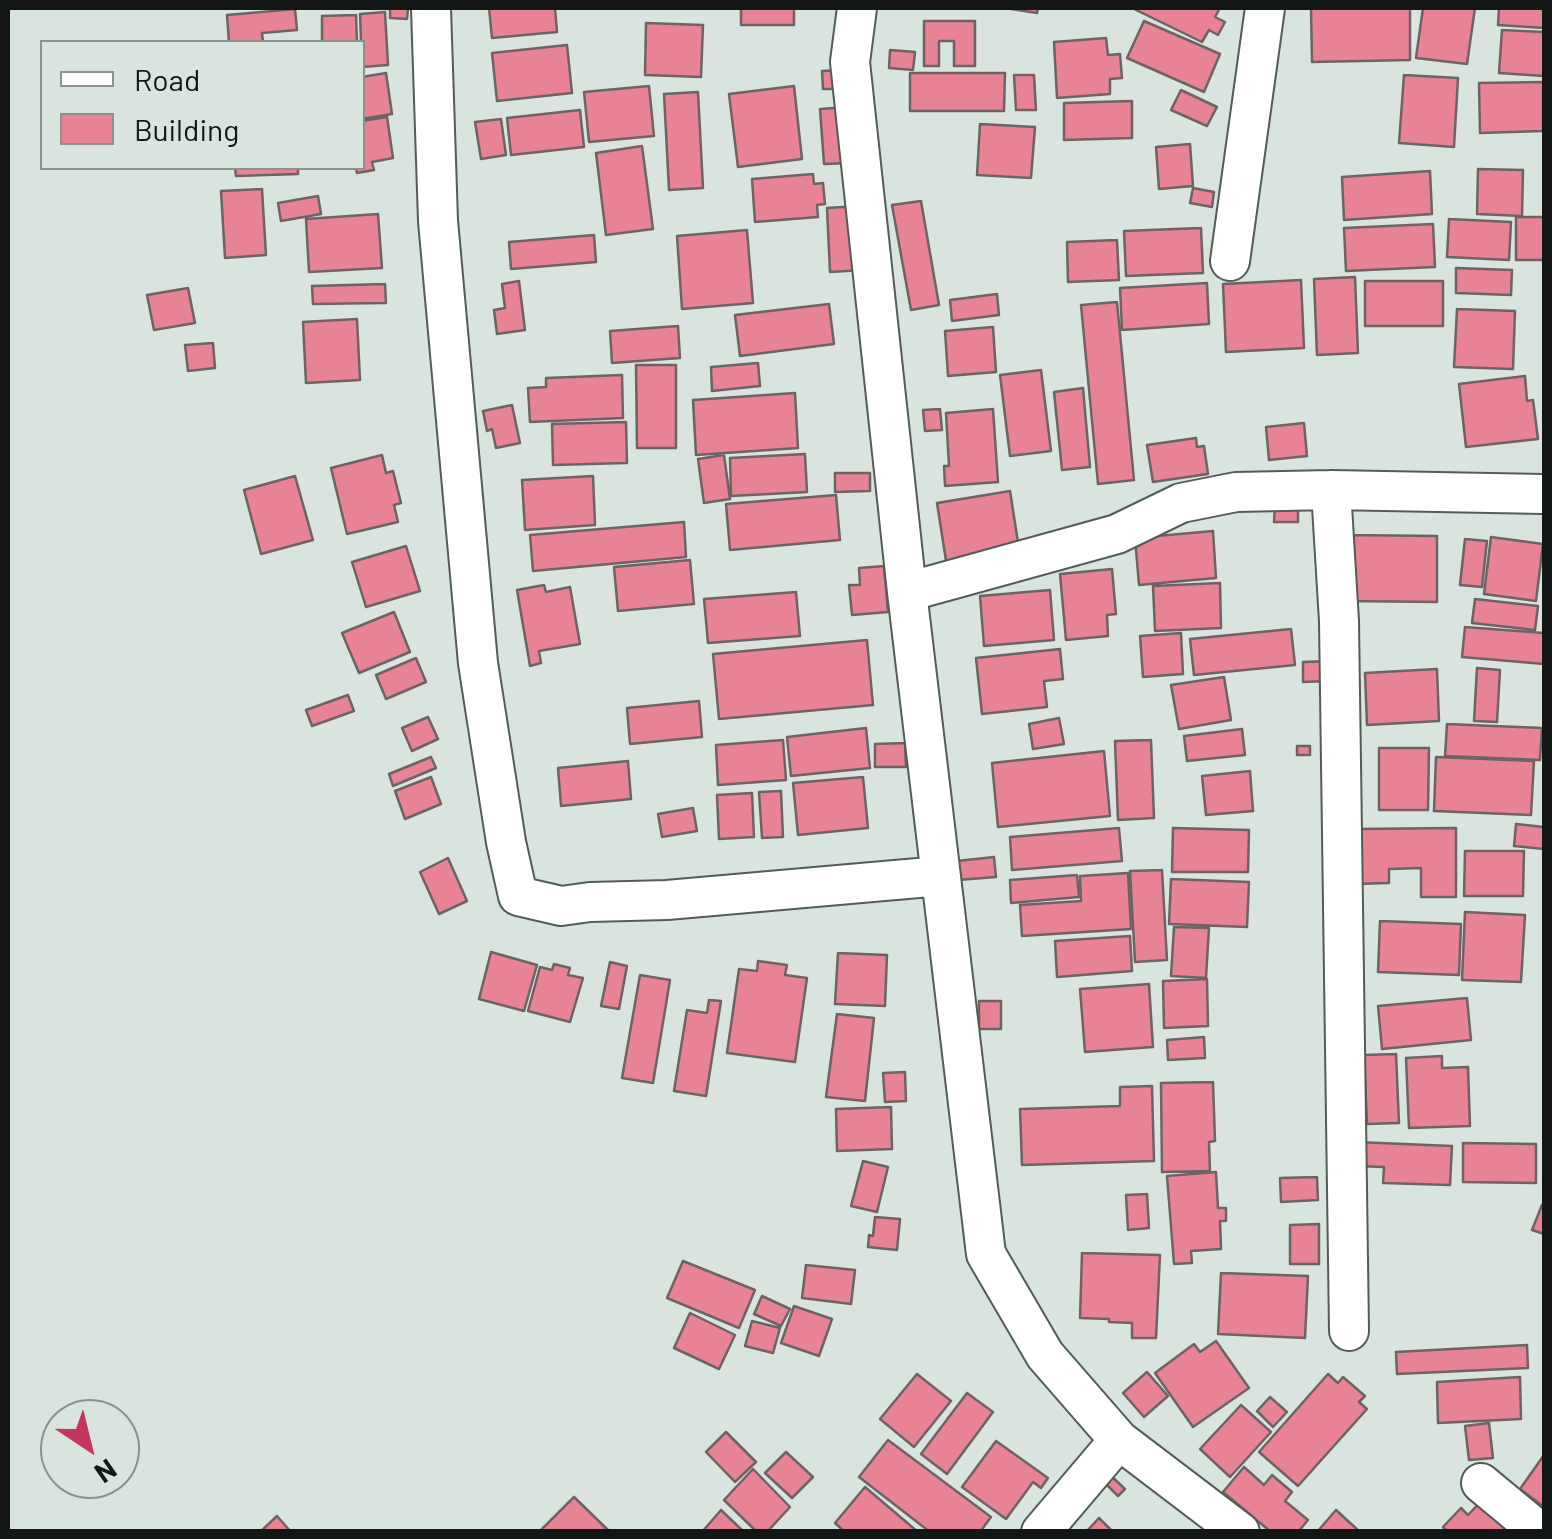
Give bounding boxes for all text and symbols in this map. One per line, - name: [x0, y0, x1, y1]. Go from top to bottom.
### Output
- legend: [40, 40, 365, 170]
- text: Road: [134, 61, 200, 97]
- text: Building: [134, 111, 239, 147]
- north arrow: [40, 1399, 140, 1499]
- text: N: [89, 1453, 123, 1491]

